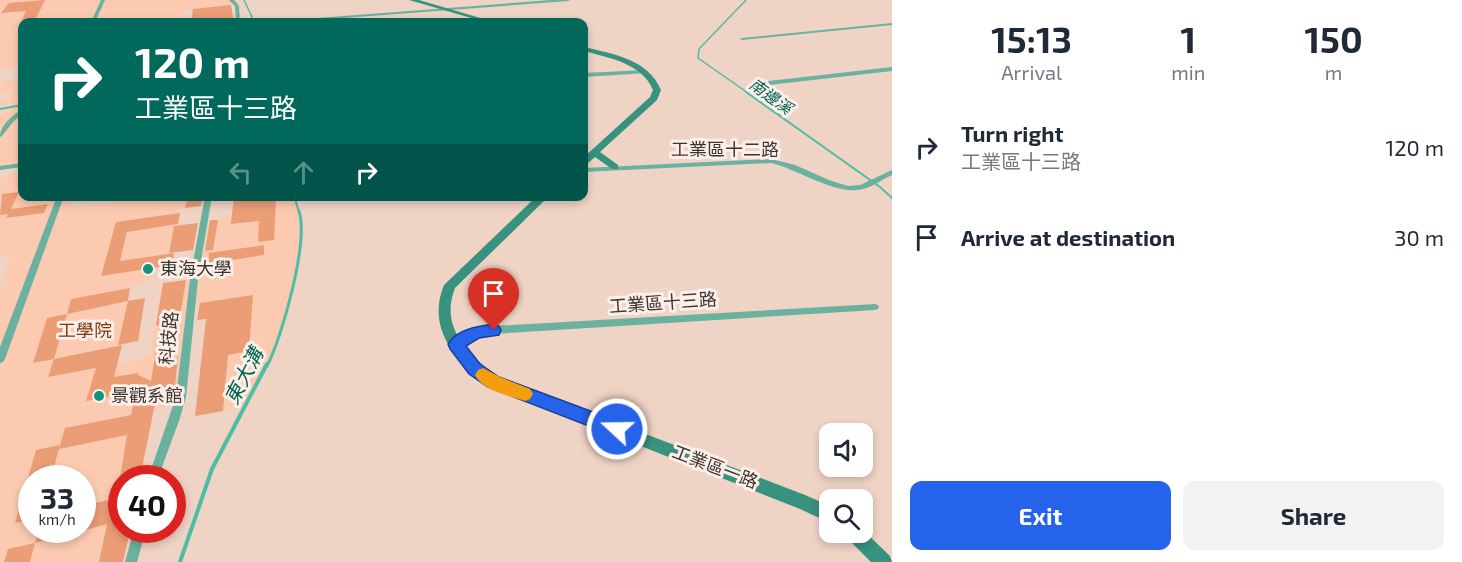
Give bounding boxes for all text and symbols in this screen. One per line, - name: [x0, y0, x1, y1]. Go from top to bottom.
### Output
- text: 15:13: [991, 17, 1072, 60]
- text: 1: [1180, 17, 1196, 60]
- text: 150: [1305, 17, 1363, 60]
- text: 120 m: [135, 36, 250, 86]
- icon: right: [36, 42, 114, 120]
- text: Arrival: [1001, 60, 1062, 84]
- text: min: [1171, 60, 1205, 84]
- text: m: [1325, 60, 1342, 84]
- water label: 南邊溪: [746, 74, 798, 119]
- text: 工業區十三路: [135, 91, 297, 123]
- text: Turn right: [961, 120, 1063, 146]
- icon: right: [910, 131, 943, 164]
- text: 120 m: [1385, 134, 1444, 160]
- street label: 工業區十二路: [671, 138, 779, 160]
- text: 工業區十三路: [961, 149, 1081, 173]
- icon: left: [224, 156, 257, 189]
- icon: ahead: [287, 156, 320, 189]
- icon: right: [350, 156, 383, 189]
- icon: arrive: [910, 221, 943, 254]
- text: Arrive at destination: [961, 224, 1175, 250]
- text: 30 m: [1394, 224, 1444, 250]
- place label: 東海大學: [160, 257, 232, 279]
- marker: 東海大學: [141, 262, 155, 276]
- pin: [468, 268, 519, 330]
- icon: arrive: [477, 277, 510, 310]
- street label: 工業區十三路: [608, 287, 718, 317]
- street label: 科技路: [154, 310, 182, 366]
- park label: 工學院: [58, 319, 112, 341]
- water label: 東大溝: [219, 341, 269, 408]
- place label: 景觀系館: [111, 384, 183, 406]
- marker: 景觀系館: [92, 389, 106, 403]
- position arrow: [585, 397, 649, 461]
- map controls: [819, 423, 873, 543]
- button: sound: [819, 423, 873, 477]
- street label: 工業區一路: [669, 440, 761, 492]
- speed limit sign: 40: [108, 465, 186, 543]
- text: 33: [40, 479, 74, 515]
- button: Exit: [910, 481, 1171, 550]
- button: Share: [1183, 481, 1444, 550]
- button: search: [819, 489, 873, 543]
- text: km/h: [38, 510, 76, 528]

